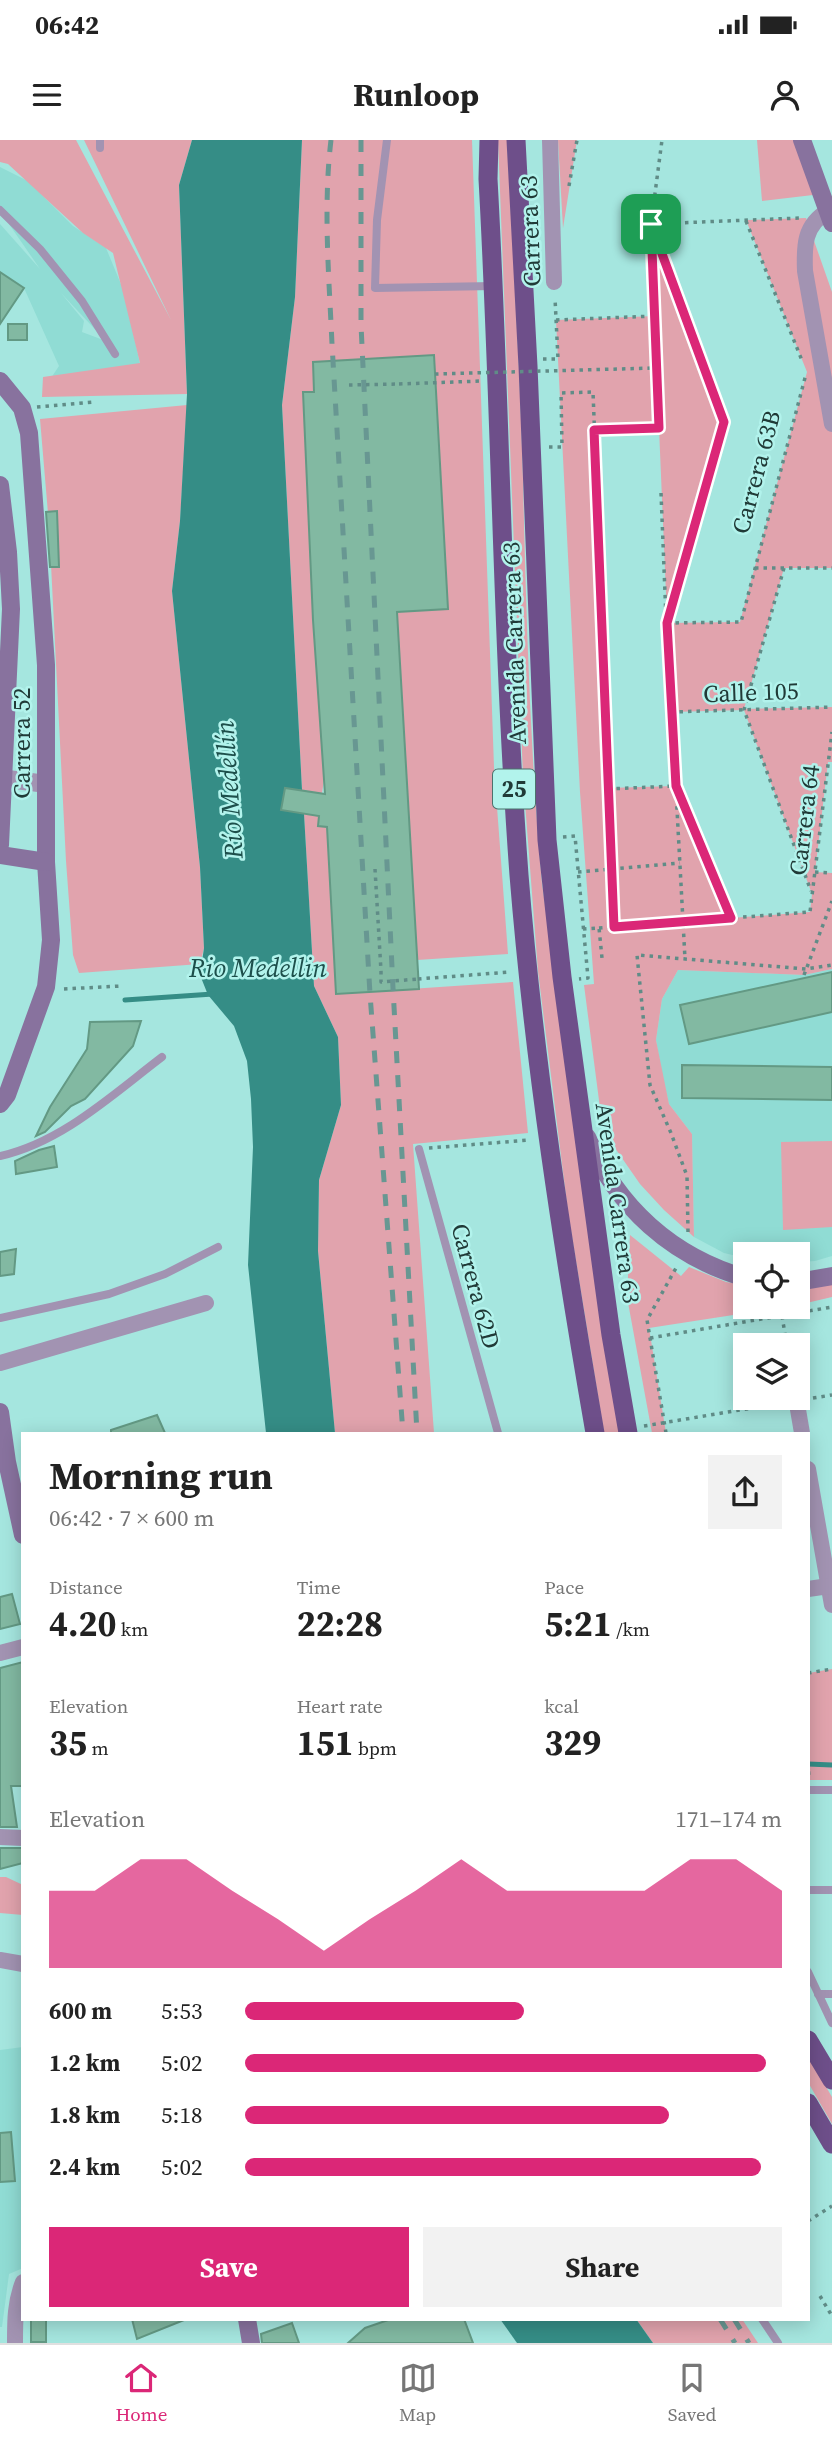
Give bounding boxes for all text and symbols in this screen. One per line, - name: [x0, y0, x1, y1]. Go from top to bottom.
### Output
- text: 06:42: [35, 7, 99, 43]
- text: Runloop: [353, 73, 479, 117]
- icon: menu: [28, 76, 66, 114]
- icon: person: [766, 76, 804, 114]
- street label: Carrera 63: [512, 175, 548, 287]
- pin: [621, 194, 681, 254]
- icon: arrive: [632, 205, 670, 243]
- street label: Carrera 63B: [724, 407, 788, 537]
- street label: Avenida Carrera 63: [494, 541, 534, 745]
- street label: Calle 105: [703, 674, 799, 710]
- street label: Carrera 52: [5, 687, 38, 799]
- water label: Río Medellín: [206, 720, 252, 861]
- street label: Carrera 64: [781, 763, 827, 877]
- road number: 25: [493, 769, 535, 808]
- water label: Rio Medellin: [188, 950, 327, 986]
- street label: Avenida Carrera 63: [588, 1100, 648, 1306]
- street label: Carrera 62D: [443, 1220, 509, 1352]
- map controls: [733, 1242, 810, 1410]
- button: locate: [733, 1242, 810, 1319]
- button: layers: [733, 1333, 810, 1410]
- text: Morning run: [49, 1450, 273, 1502]
- button: share: [708, 1455, 782, 1529]
- text: 06:42 · 7 × 600 m: [49, 1502, 215, 1534]
- text: Distance: [49, 1574, 123, 1600]
- text: Time: [297, 1574, 341, 1600]
- text: Pace: [544, 1574, 584, 1600]
- text: 4.20: [49, 1600, 116, 1648]
- text: 22:28: [297, 1600, 383, 1648]
- text: 5:21: [544, 1600, 612, 1648]
- text: km: [116, 1616, 148, 1642]
- text: /km: [612, 1616, 650, 1642]
- text: Elevation: [49, 1693, 128, 1719]
- text: Heart rate: [297, 1693, 383, 1719]
- text: kcal: [544, 1693, 579, 1719]
- text: 35: [49, 1719, 87, 1767]
- text: 151: [297, 1719, 354, 1767]
- text: 329: [544, 1719, 601, 1767]
- text: m: [87, 1735, 109, 1761]
- text: bpm: [354, 1735, 397, 1761]
- text: Elevation: [49, 1803, 145, 1835]
- text: 171–174 m: [675, 1803, 782, 1835]
- text: 600 m: [49, 1995, 112, 2027]
- text: 5:53: [161, 1995, 202, 2027]
- text: 1.2 km: [49, 2047, 120, 2079]
- text: 5:02: [161, 2047, 202, 2079]
- text: 1.8 km: [49, 2099, 120, 2131]
- text: 5:18: [161, 2099, 202, 2131]
- text: 2.4 km: [49, 2151, 120, 2183]
- text: 5:02: [161, 2151, 202, 2183]
- button: Save: [49, 2227, 409, 2307]
- button: Share: [423, 2227, 782, 2307]
- tab: Home: [116, 2359, 167, 2427]
- tab: Map: [399, 2359, 437, 2427]
- tab: Saved: [668, 2359, 716, 2427]

